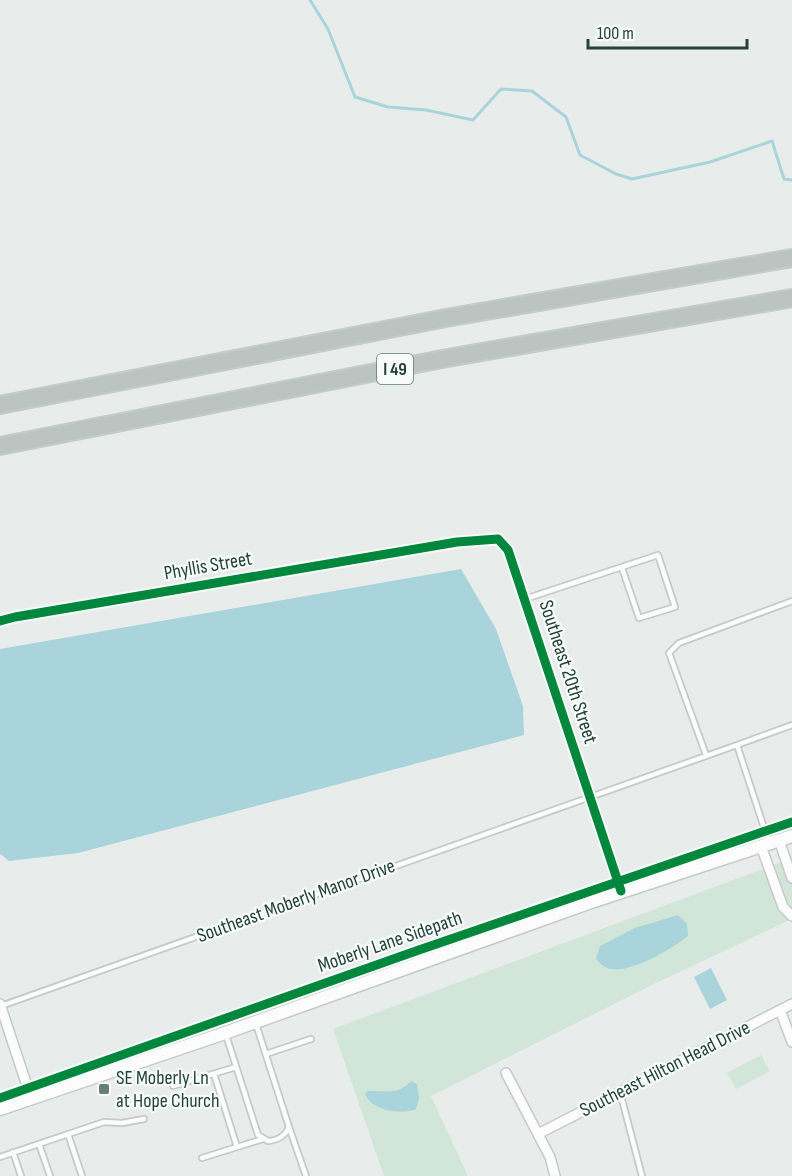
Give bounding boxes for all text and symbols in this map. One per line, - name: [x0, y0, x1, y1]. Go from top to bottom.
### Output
- scale bar: [588, 12, 747, 50]
- text: 100 m: [597, 23, 634, 44]
- road number: I 49: [377, 354, 413, 384]
- street label: Phyllis Street: [162, 546, 254, 586]
- street label: Southeast 20th Street: [534, 597, 602, 747]
- street label: Southeast Moberly Manor Drive: [194, 854, 398, 948]
- street label: Moberly Lane Sidepath: [315, 906, 465, 978]
- street label: Southeast Hilton Head Drive: [576, 1016, 754, 1122]
- place label: SE Moberly Ln at Hope Church: [116, 1066, 220, 1113]
- marker: SE Moberly Ln at Hope Church: [97, 1082, 111, 1096]

